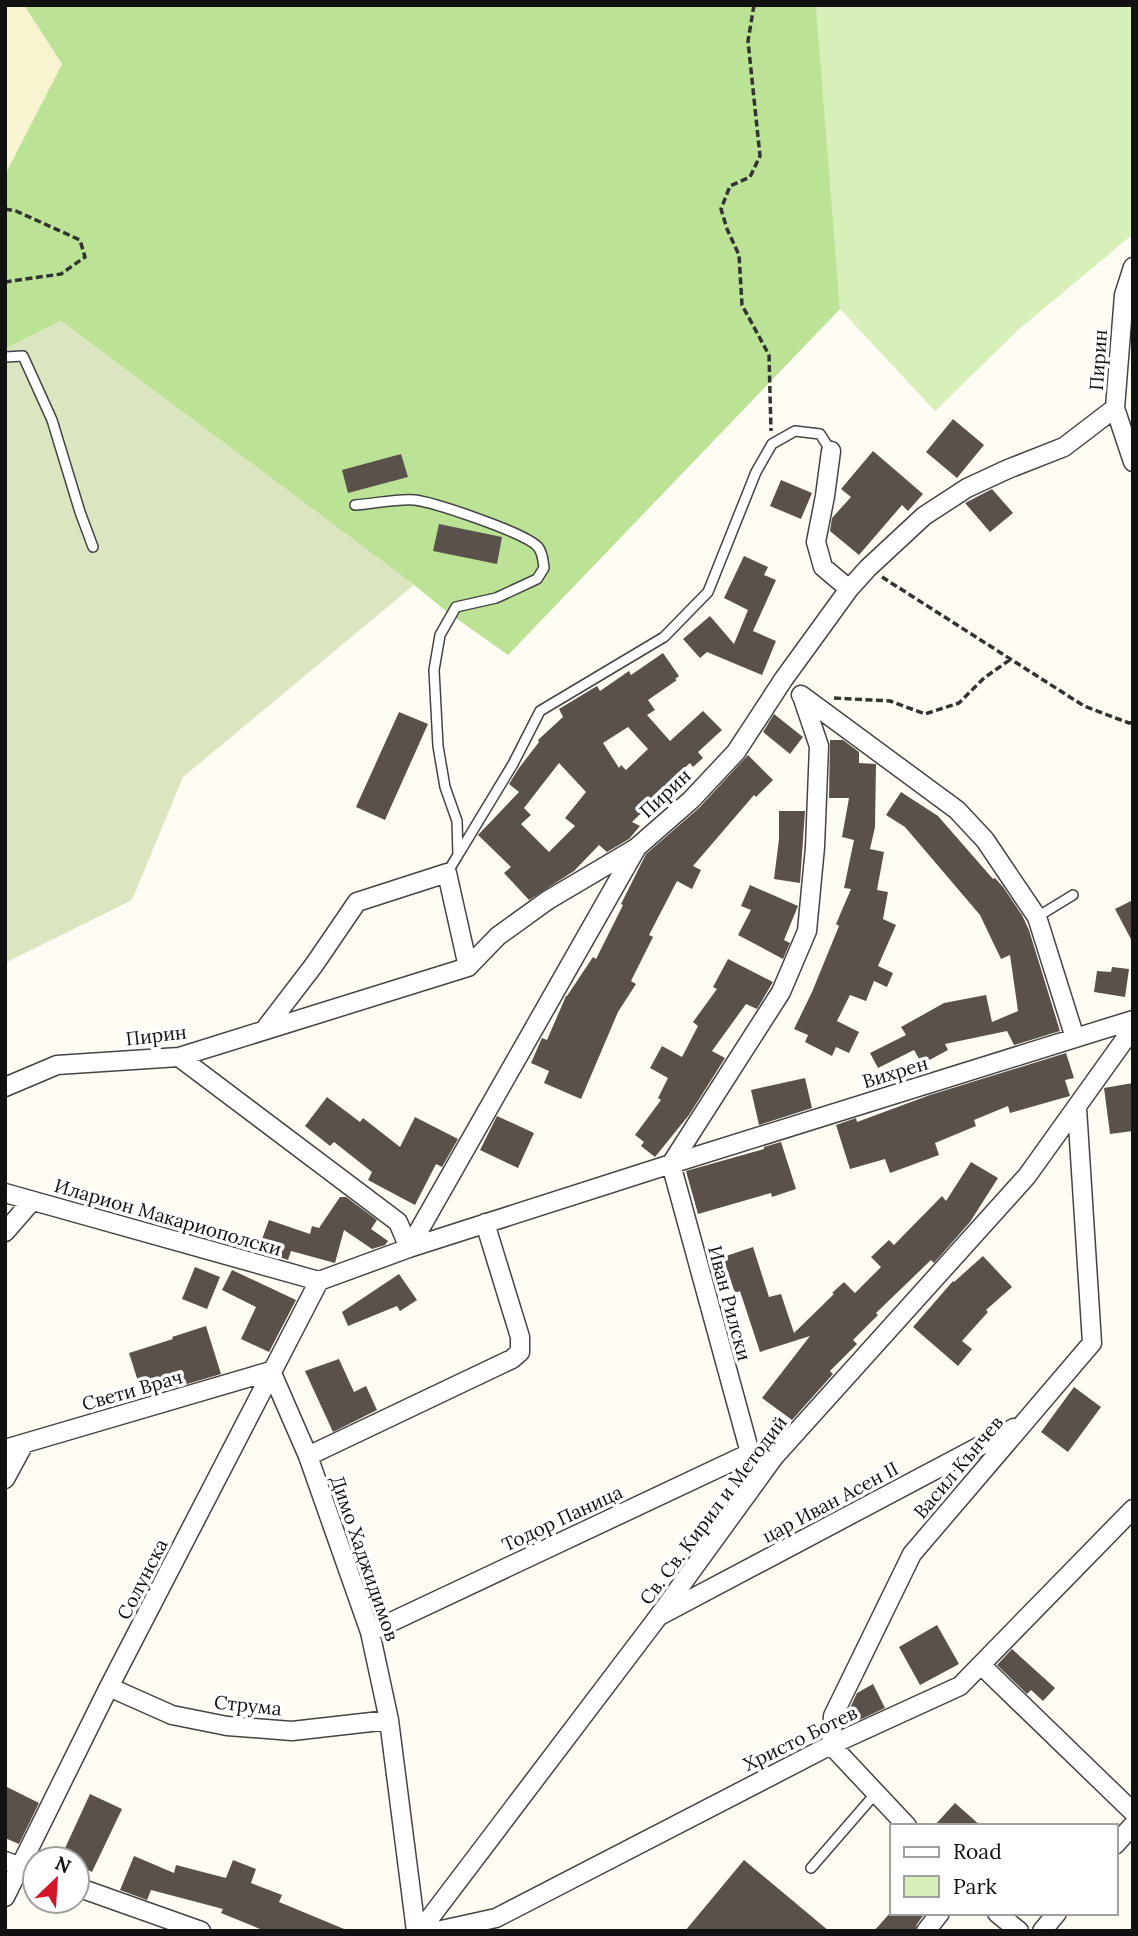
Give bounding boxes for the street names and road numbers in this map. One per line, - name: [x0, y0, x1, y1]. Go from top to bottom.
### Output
- street label: Пирин: [1084, 329, 1112, 391]
- street label: Пирин: [634, 763, 696, 823]
- street label: Пирин: [124, 1019, 188, 1051]
- street label: Вихрен: [859, 1051, 931, 1093]
- street label: Иларион Макариополски: [52, 1173, 284, 1261]
- street label: Иван Рилски: [703, 1243, 757, 1363]
- street label: Свети Врач: [79, 1364, 185, 1416]
- street label: Св. Св. Кирил и Методий: [634, 1411, 792, 1609]
- street label: Васил Кънчев: [908, 1411, 1008, 1523]
- street label: цар Иван Асен II: [758, 1456, 902, 1548]
- street label: Димо Хаджидимов: [325, 1472, 405, 1644]
- street label: Тодор Паница: [498, 1480, 626, 1556]
- street label: Солунска: [111, 1534, 173, 1623]
- street label: Струма: [213, 1690, 283, 1720]
- street label: Христо Ботев: [739, 1700, 861, 1776]

